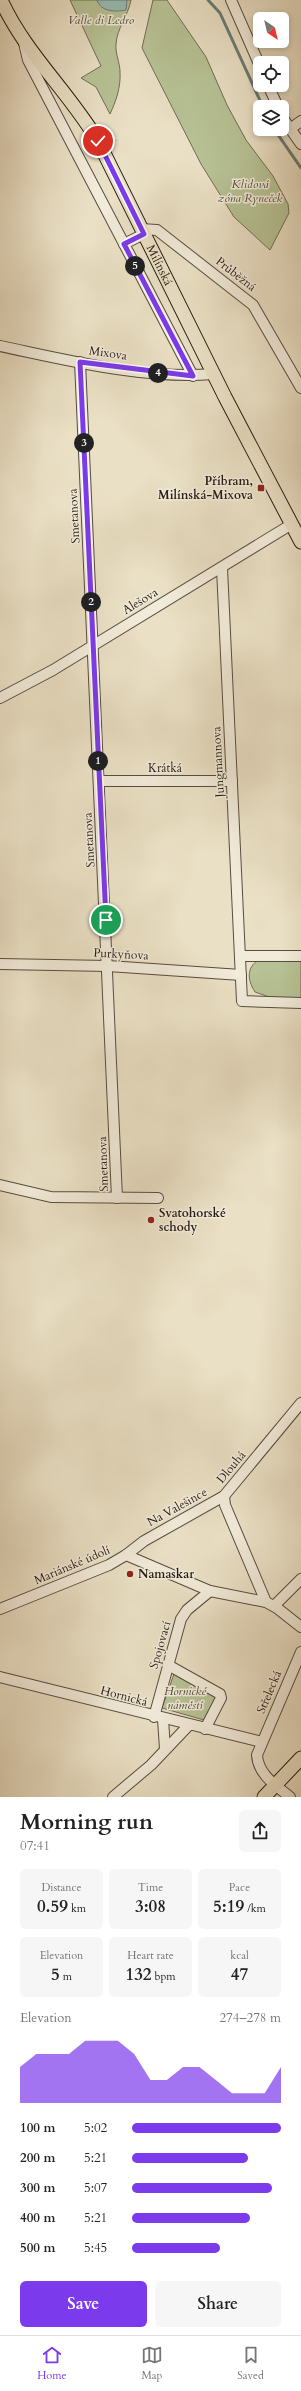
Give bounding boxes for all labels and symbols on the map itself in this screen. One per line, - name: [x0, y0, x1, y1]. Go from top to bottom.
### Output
- park label: Valle di Ledro: [68, 12, 135, 28]
- north arrow: [253, 12, 289, 48]
- pin: [81, 124, 115, 158]
- park label: Klidová zóna Ryneček: [217, 176, 283, 206]
- street label: Milínská: [143, 242, 177, 289]
- street label: Průběžná: [212, 253, 260, 295]
- pin: 5: [125, 256, 145, 276]
- street label: Mixova: [88, 342, 129, 364]
- pin: 4: [148, 363, 168, 383]
- pin: 3: [74, 433, 94, 453]
- place label: Příbram, Milínská-Mixova: [158, 473, 253, 503]
- marker: Příbram, Milínská-Mixova: [256, 483, 266, 493]
- street label: Smetanova: [65, 487, 83, 544]
- street label: Alešova: [119, 584, 161, 618]
- pin: 2: [81, 592, 101, 612]
- street label: Jungmannova: [208, 725, 228, 800]
- pin: 1: [88, 751, 108, 771]
- street label: Krátká: [148, 760, 183, 776]
- street label: Smetanova: [80, 811, 98, 868]
- pin: [89, 903, 123, 937]
- street label: Purkyňova: [93, 945, 150, 963]
- street label: Smetanova: [94, 1135, 112, 1192]
- place label: Svatohorské schody: [159, 1205, 226, 1235]
- marker: Svatohorské schody: [146, 1215, 156, 1225]
- street label: Dlouhá: [213, 1447, 250, 1487]
- street label: Na Valešince: [144, 1484, 210, 1530]
- street label: Mariánské údolí: [31, 1542, 113, 1588]
- place label: Namaskar: [138, 1566, 194, 1582]
- marker: Namaskar: [125, 1569, 135, 1579]
- street label: Spojovací: [146, 1619, 175, 1671]
- street label: Střelecká: [253, 1667, 286, 1716]
- street label: Hornická: [99, 1682, 150, 1710]
- park label: Hornické náměstí: [164, 1683, 207, 1713]

